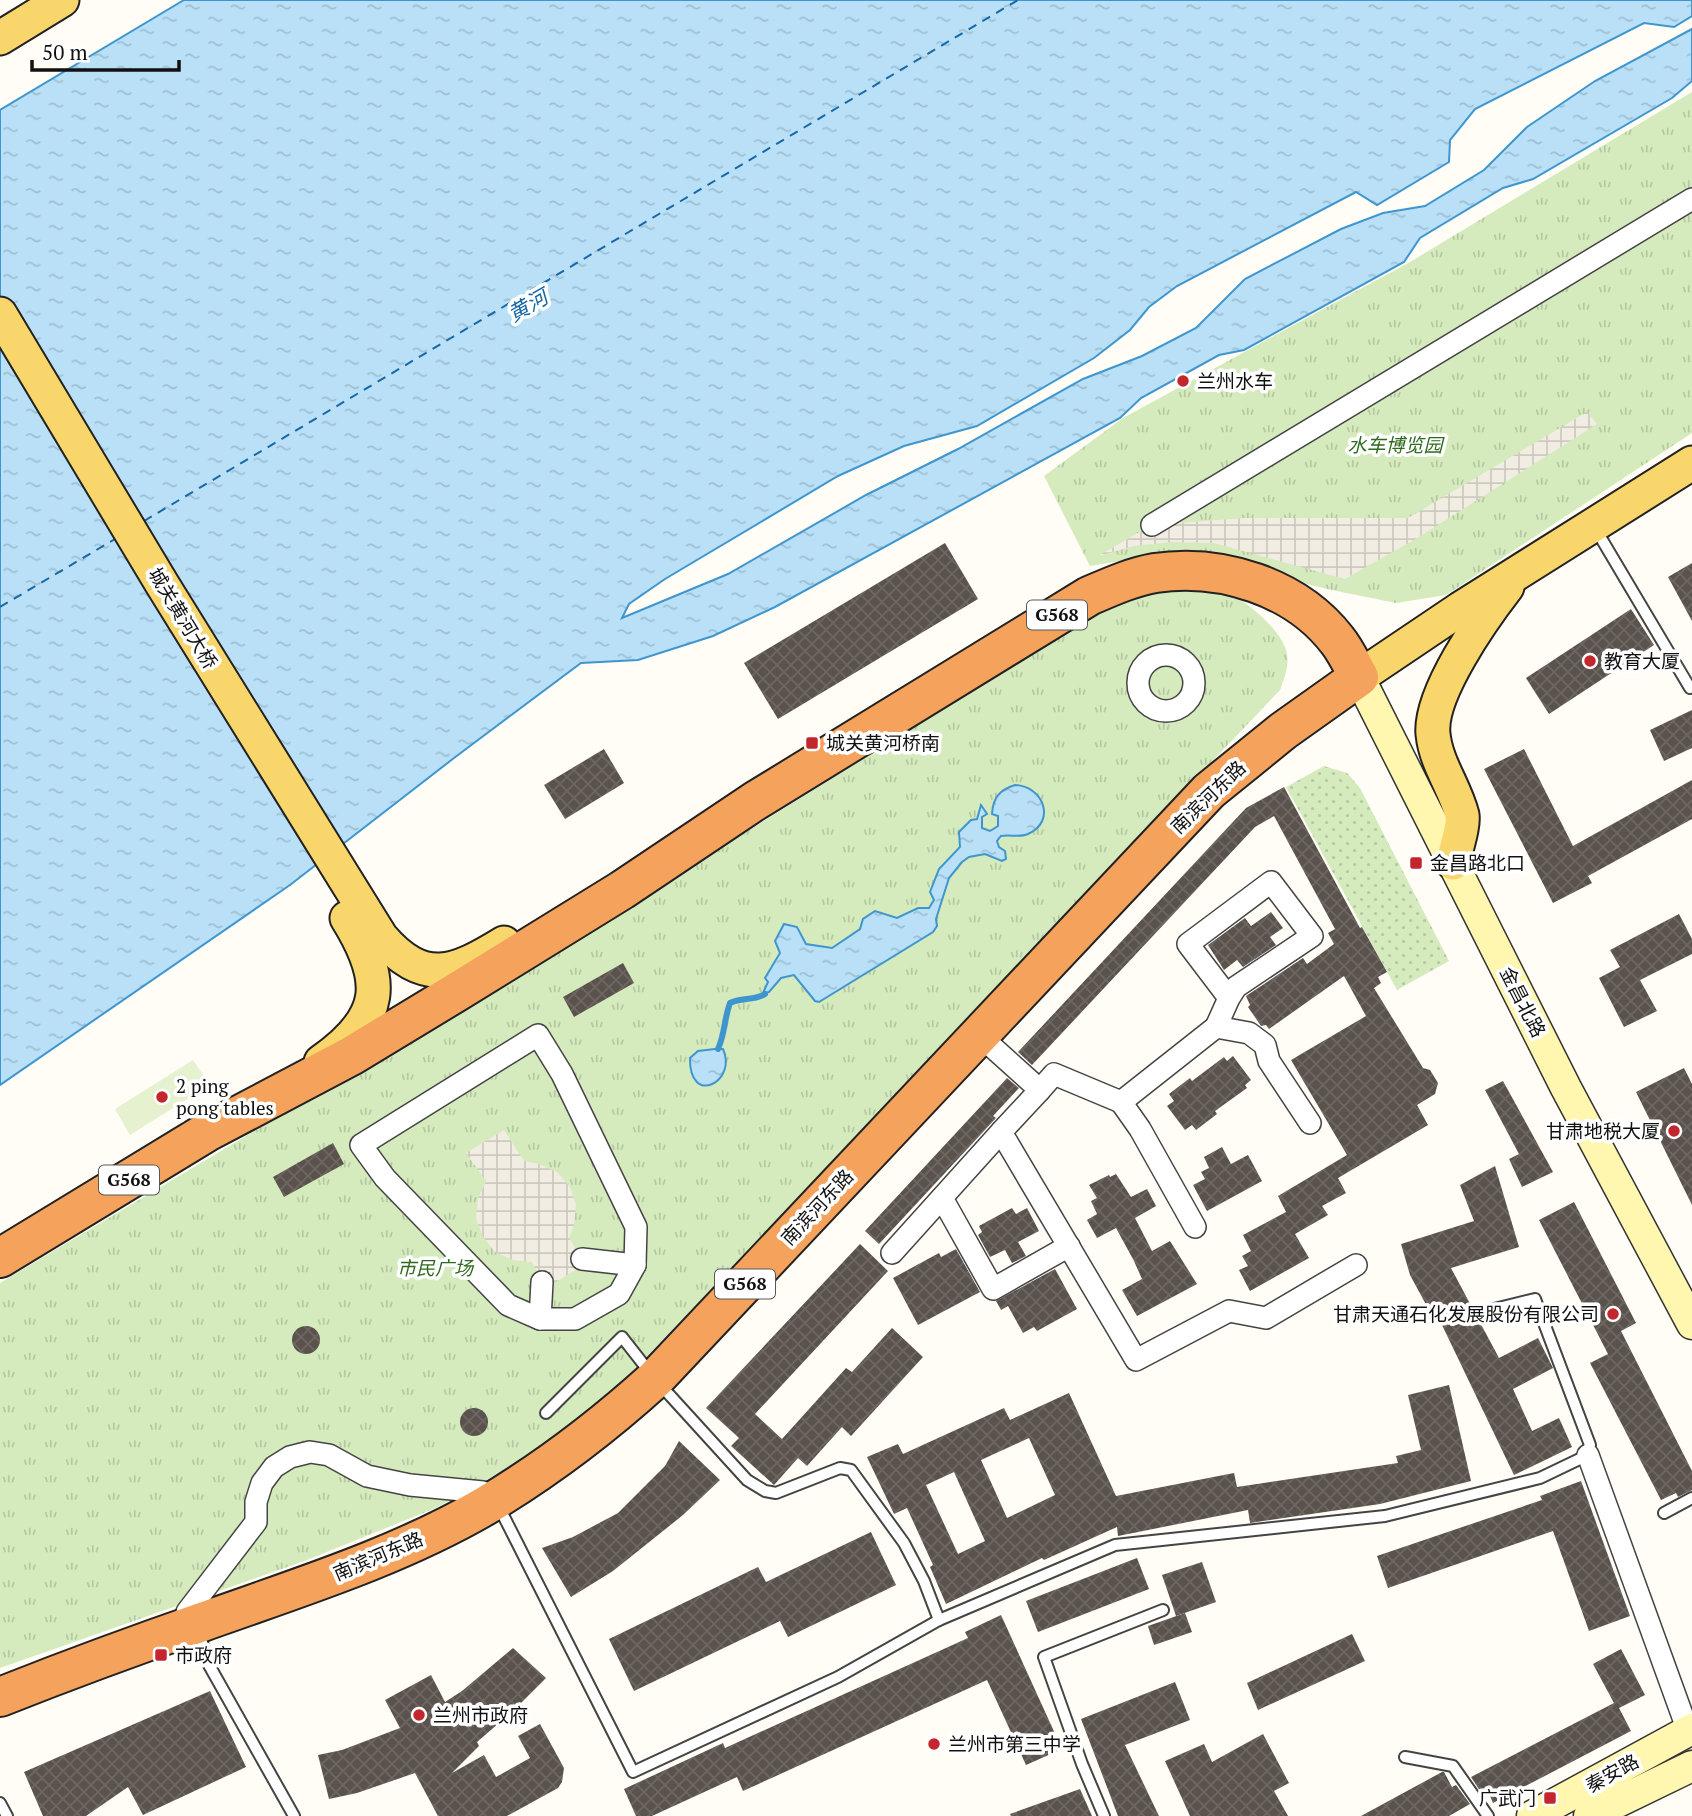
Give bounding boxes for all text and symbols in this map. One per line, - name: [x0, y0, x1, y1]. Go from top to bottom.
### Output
- scale bar: [32, 28, 178, 72]
- text: 50 m: [42, 38, 88, 66]
- water label: 黄河: [502, 281, 556, 328]
- place label: 兰州水车: [1197, 368, 1273, 393]
- marker: 兰州水车: [1175, 373, 1191, 389]
- park label: 水车博览园: [1347, 432, 1445, 457]
- street label: 城关黄河大桥: [143, 562, 224, 673]
- road number: G568: [1027, 600, 1087, 630]
- place label: 教育大厦: [1604, 648, 1680, 673]
- marker: 教育大厦: [1582, 653, 1598, 669]
- place label: 城关黄河桥南: [826, 730, 940, 755]
- marker: 城关黄河桥南: [804, 735, 820, 751]
- street label: 南滨河东路: [1165, 755, 1251, 839]
- place label: 金昌路北口: [1430, 850, 1525, 875]
- marker: 金昌路北口: [1408, 855, 1424, 871]
- street label: 金昌北路: [1495, 962, 1552, 1041]
- place label: 2 ping pong tables: [176, 1073, 274, 1120]
- marker: 2 ping pong tables: [154, 1089, 170, 1105]
- place label: 甘肃地税大厦: [1546, 1118, 1660, 1143]
- marker: 甘肃地税大厦: [1666, 1123, 1682, 1139]
- street label: 南滨河东路: [775, 1163, 858, 1250]
- road number: G568: [99, 1166, 159, 1195]
- park label: 市民广场: [397, 1255, 475, 1280]
- road number: G568: [715, 1269, 775, 1298]
- place label: 甘肃天通石化发展股份有限公司: [1333, 1301, 1599, 1326]
- marker: 甘肃天通石化发展股份有限公司: [1605, 1306, 1621, 1322]
- street label: 南滨河东路: [329, 1525, 426, 1586]
- place label: 市政府: [175, 1642, 232, 1667]
- marker: 市政府: [153, 1647, 169, 1663]
- place label: 兰州市政府: [433, 1702, 528, 1727]
- marker: 兰州市政府: [411, 1707, 427, 1723]
- place label: 兰州市第三中学: [948, 1731, 1081, 1756]
- marker: 兰州市第三中学: [926, 1736, 942, 1752]
- street label: 秦安路: [1581, 1748, 1643, 1797]
- place label: 广武门: [1479, 1785, 1536, 1810]
- marker: 广武门: [1542, 1790, 1558, 1806]

